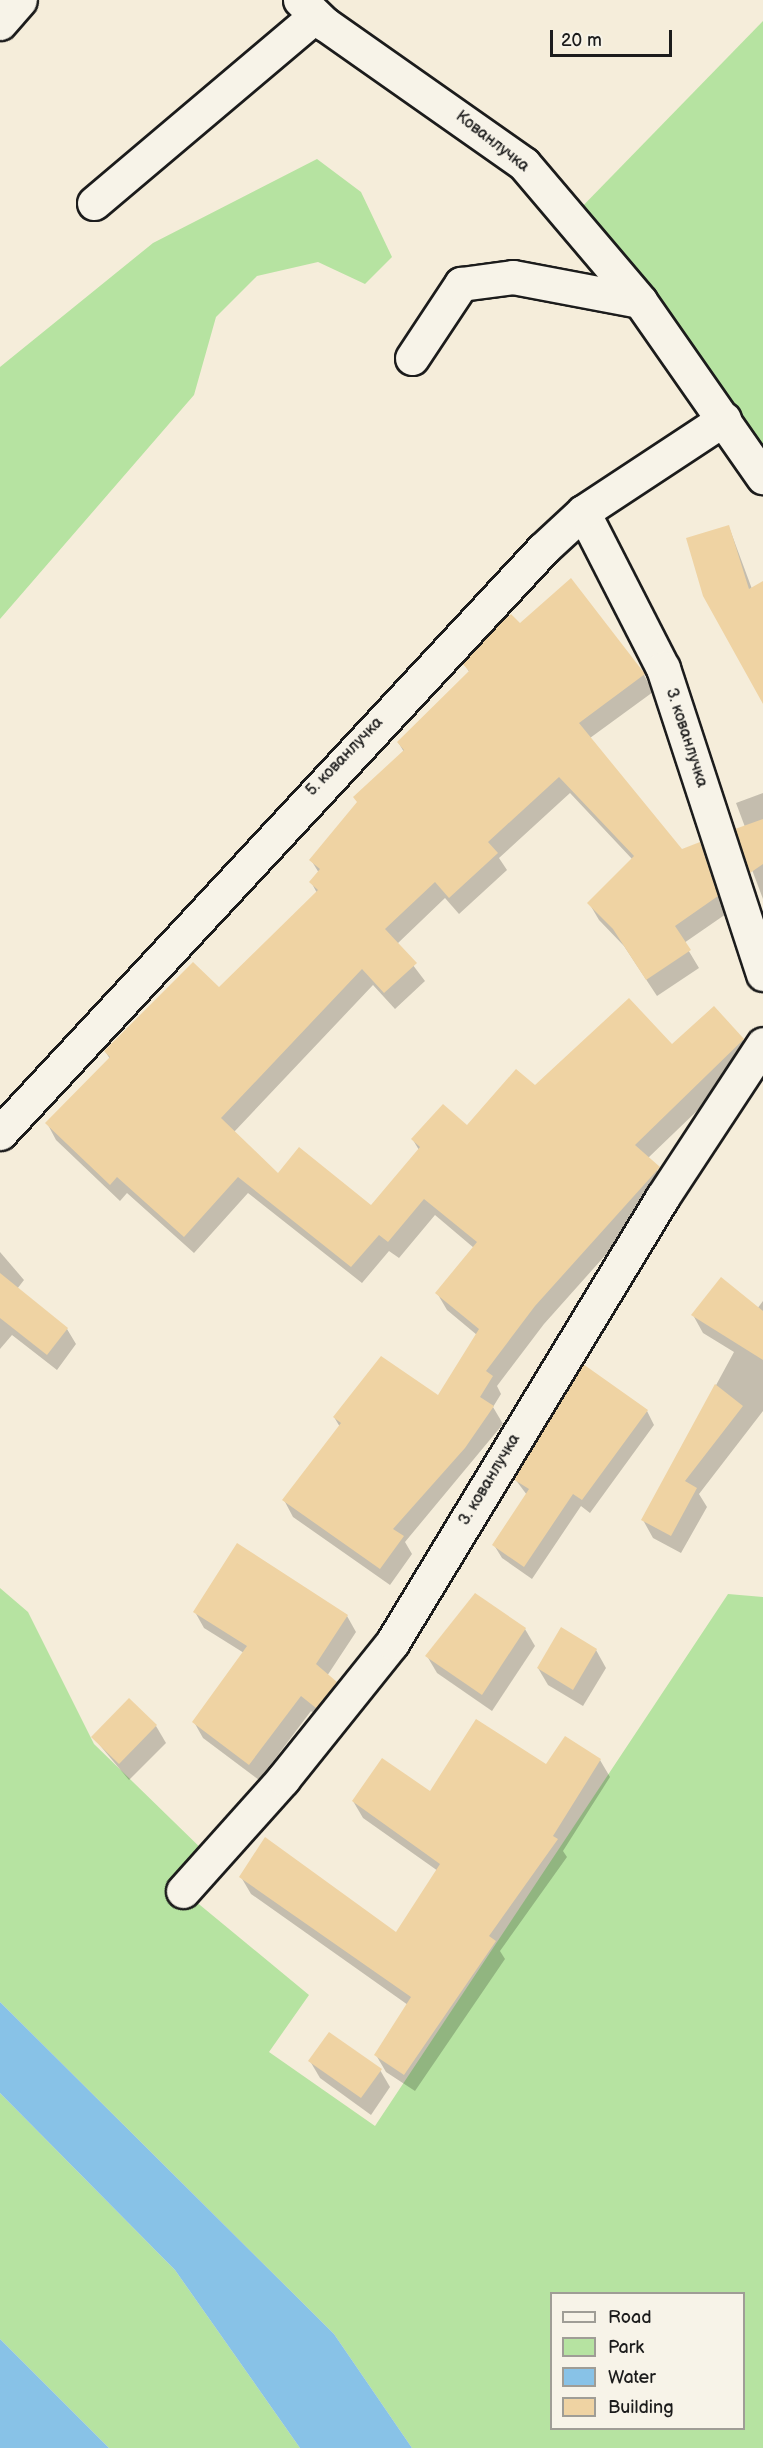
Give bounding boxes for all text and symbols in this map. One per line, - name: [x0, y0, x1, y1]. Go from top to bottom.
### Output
- scale bar: [553, 18, 674, 56]
- text: 20 m: [561, 30, 602, 51]
- street label: Кованлучка: [451, 107, 533, 177]
- street label: 3. кованлучка: [661, 686, 711, 790]
- street label: 5. кованлучка: [302, 713, 388, 801]
- street label: 3. кованлучка: [455, 1431, 525, 1529]
- legend: [550, 2292, 745, 2430]
- text: Road: [608, 2307, 652, 2328]
- text: Park: [608, 2337, 644, 2358]
- text: Water: [608, 2367, 656, 2388]
- text: Building: [608, 2397, 674, 2418]

